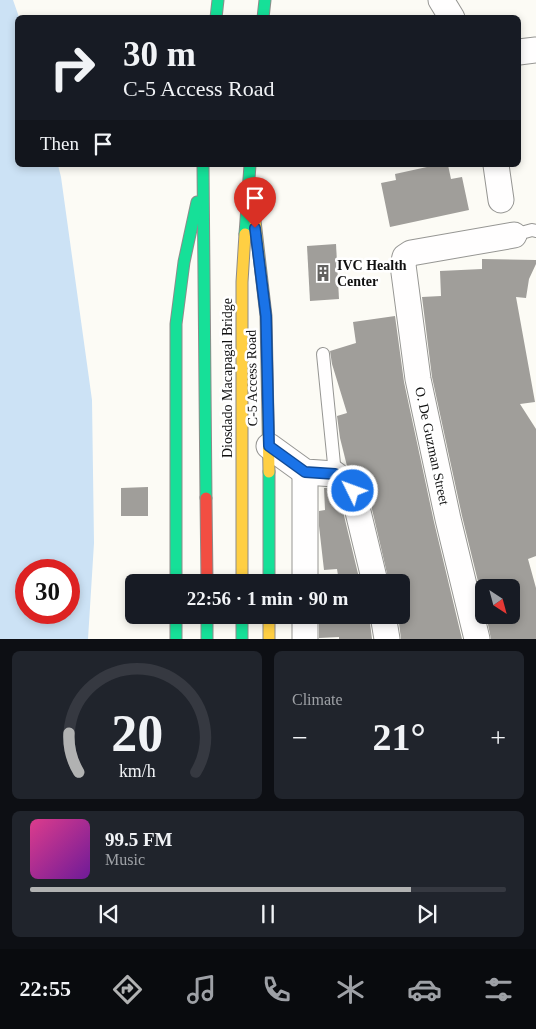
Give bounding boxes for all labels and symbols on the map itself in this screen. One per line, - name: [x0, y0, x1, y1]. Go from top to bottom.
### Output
- pin: [234, 177, 276, 228]
- place label: IVC Health Center: [337, 258, 407, 289]
- building icon: IVC Health Center: [313, 263, 333, 283]
- street label: Diosdado Macapagal Bridge: [220, 298, 235, 458]
- street label: C-5 Access Road: [244, 330, 260, 426]
- street label: O. De Guzman Street: [412, 385, 452, 507]
- position arrow: [326, 464, 378, 516]
- speed limit sign: 30: [15, 559, 80, 624]
- north arrow: [475, 579, 520, 624]

